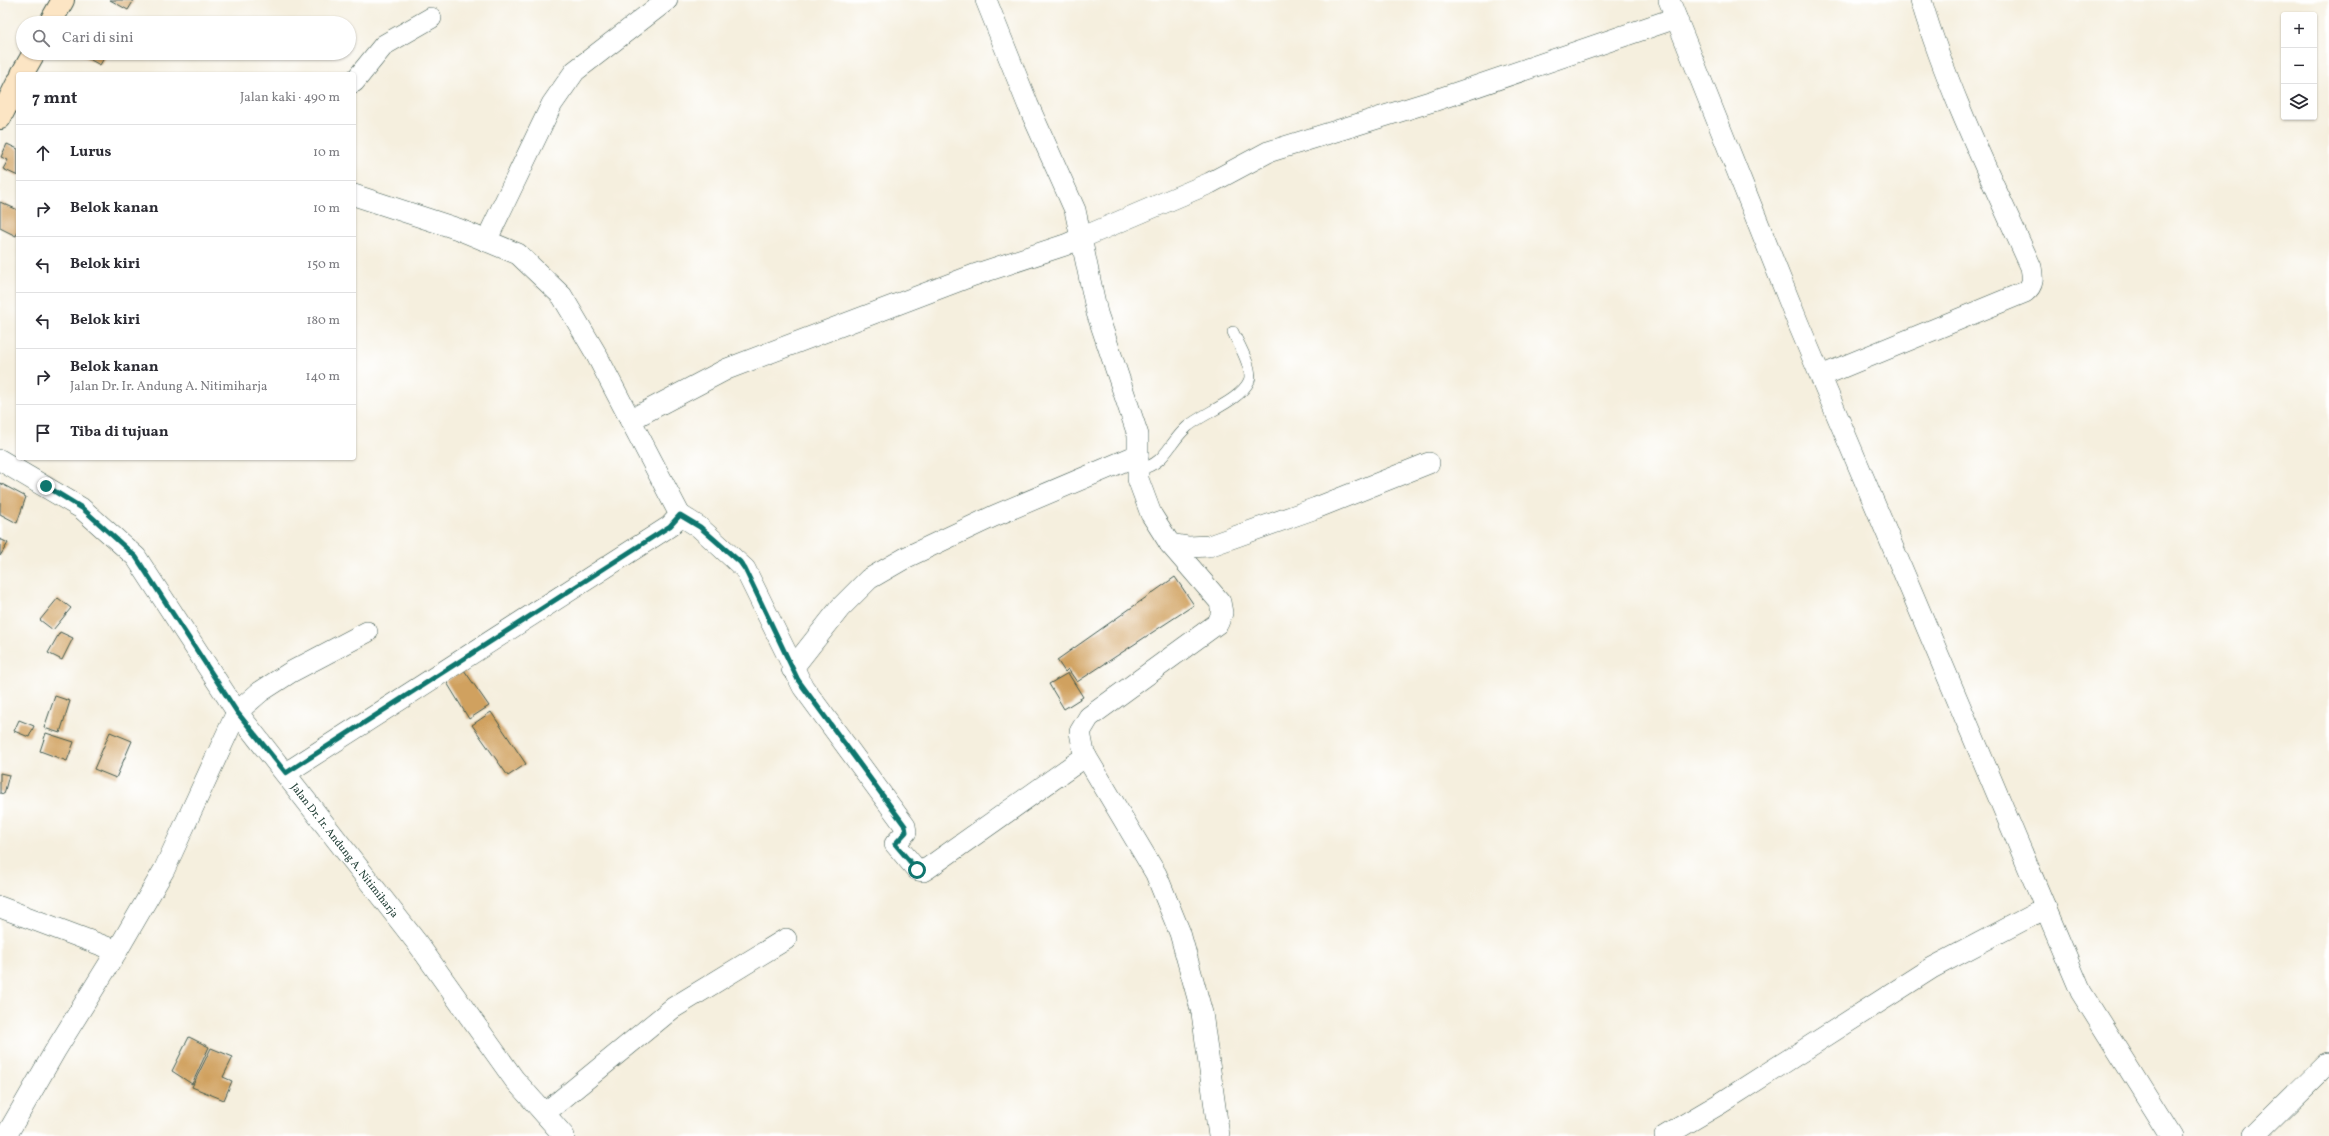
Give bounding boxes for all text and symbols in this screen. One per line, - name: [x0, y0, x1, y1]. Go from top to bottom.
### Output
- map controls: [2281, 12, 2317, 120]
- button: +: [2281, 12, 2317, 48]
- search box: [16, 16, 356, 60]
- icon: search: [30, 27, 52, 49]
- text: Cari di sini: [62, 28, 133, 49]
- button: −: [2281, 48, 2317, 84]
- button: layers: [2281, 84, 2317, 120]
- text: 7 mnt: [32, 87, 77, 110]
- text: Jalan kaki · 490 m: [240, 89, 340, 107]
- icon: ahead: [32, 142, 54, 164]
- text: Lurus: [70, 142, 111, 163]
- text: 10 m: [313, 144, 340, 162]
- icon: right: [32, 198, 54, 220]
- text: Belok kanan: [70, 198, 159, 219]
- text: 10 m: [313, 200, 340, 218]
- icon: left: [32, 254, 54, 276]
- text: Belok kiri: [70, 254, 140, 275]
- text: 150 m: [307, 256, 340, 274]
- icon: left: [32, 310, 54, 332]
- text: Belok kiri: [70, 310, 140, 331]
- text: 180 m: [306, 312, 340, 330]
- text: Belok kanan: [70, 357, 159, 378]
- icon: right: [32, 366, 54, 388]
- text: 140 m: [306, 368, 340, 386]
- text: Jalan Dr. Ir. Andung A. Nitimiharja: [70, 378, 267, 396]
- icon: arrive: [32, 422, 54, 444]
- text: Tiba di tujuan: [70, 422, 169, 443]
- route end: [37, 477, 55, 495]
- street label: Jalan Dr. Ir. Andung A. Nitimiharja: [286, 780, 401, 922]
- route start: [908, 861, 926, 879]

